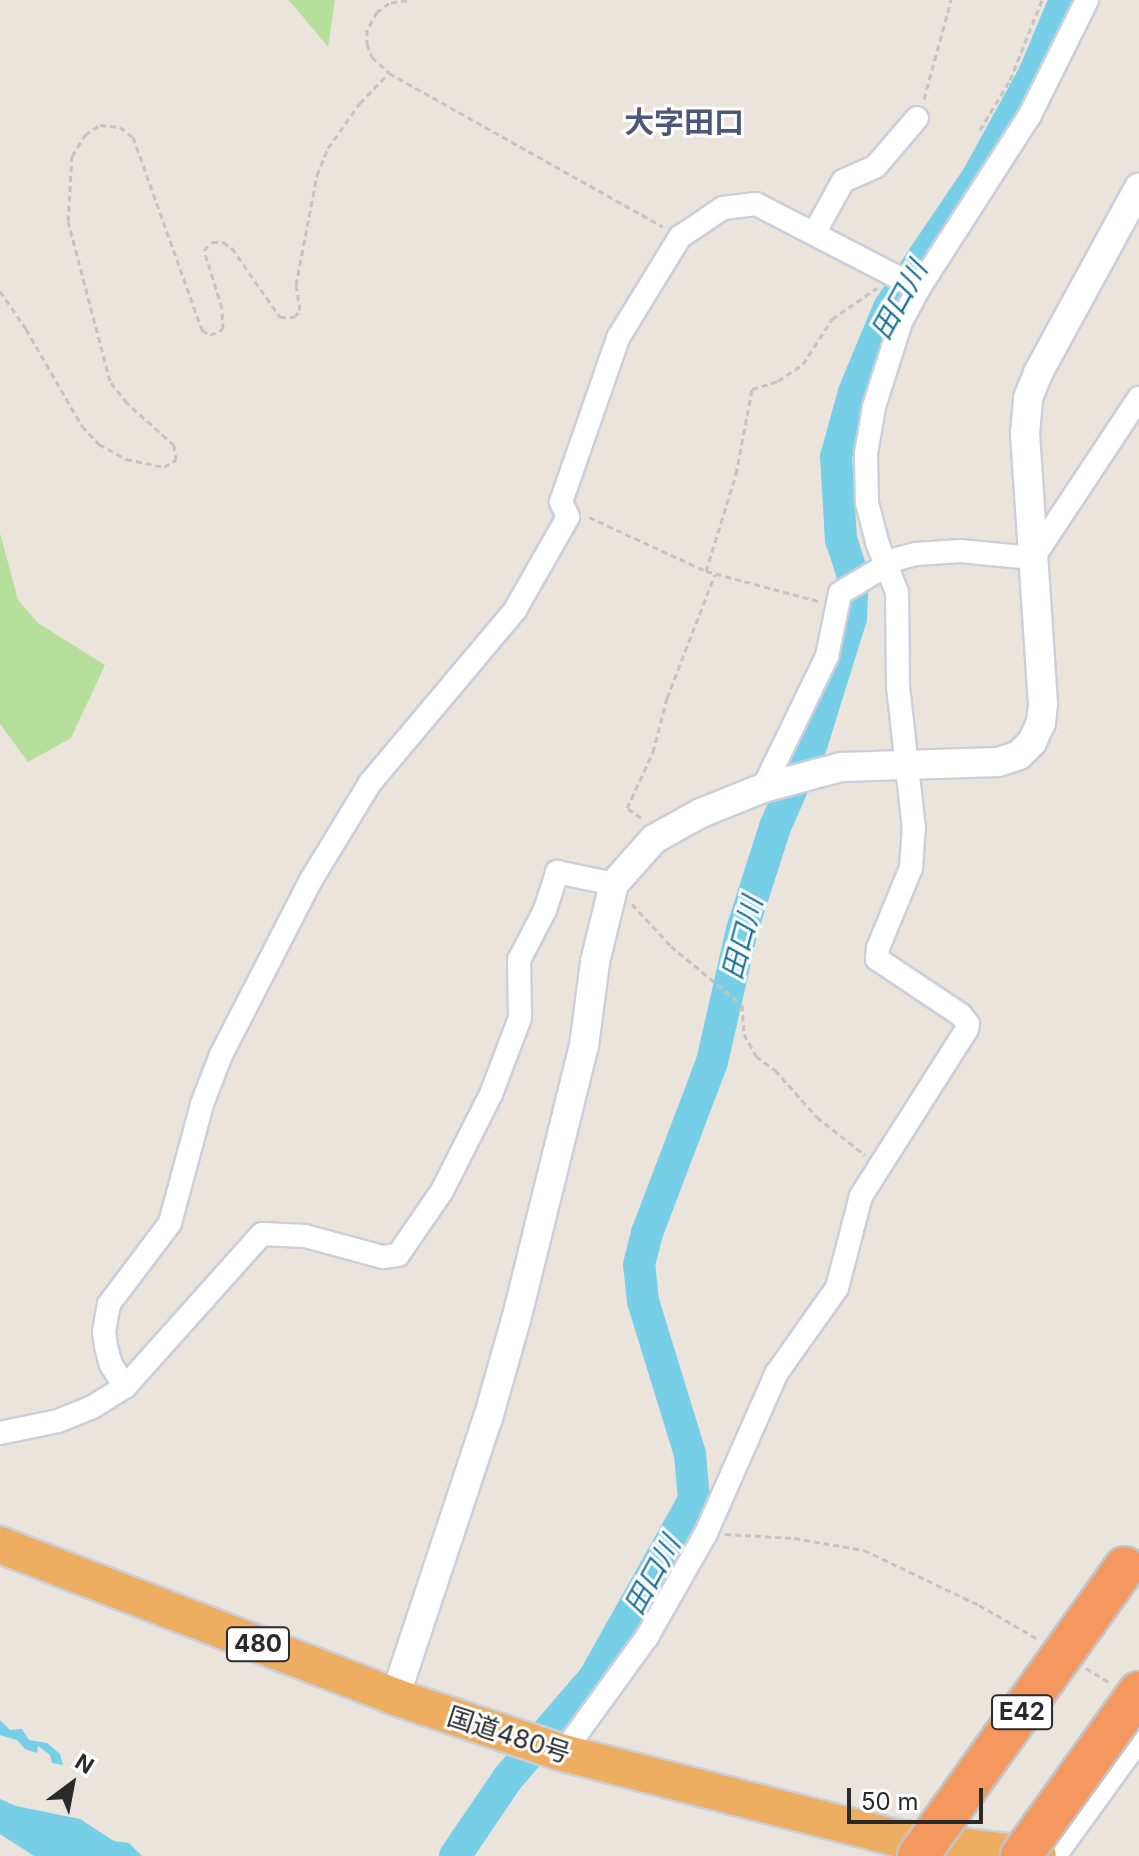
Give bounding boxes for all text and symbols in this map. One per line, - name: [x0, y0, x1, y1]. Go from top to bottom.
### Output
- district label: 大字田口: [624, 104, 744, 140]
- water label: 田口川: [864, 255, 934, 345]
- water label: 田口川: [715, 893, 769, 983]
- water label: 田口川: [617, 1530, 687, 1620]
- road number: 480: [224, 1624, 292, 1664]
- road number: E42: [990, 1692, 1054, 1732]
- street label: 国道480号: [444, 1700, 574, 1770]
- north arrow: [32, 1744, 112, 1824]
- text: N: [71, 1748, 99, 1779]
- scale bar: [851, 1772, 987, 1822]
- text: 50 m: [861, 1787, 919, 1816]

